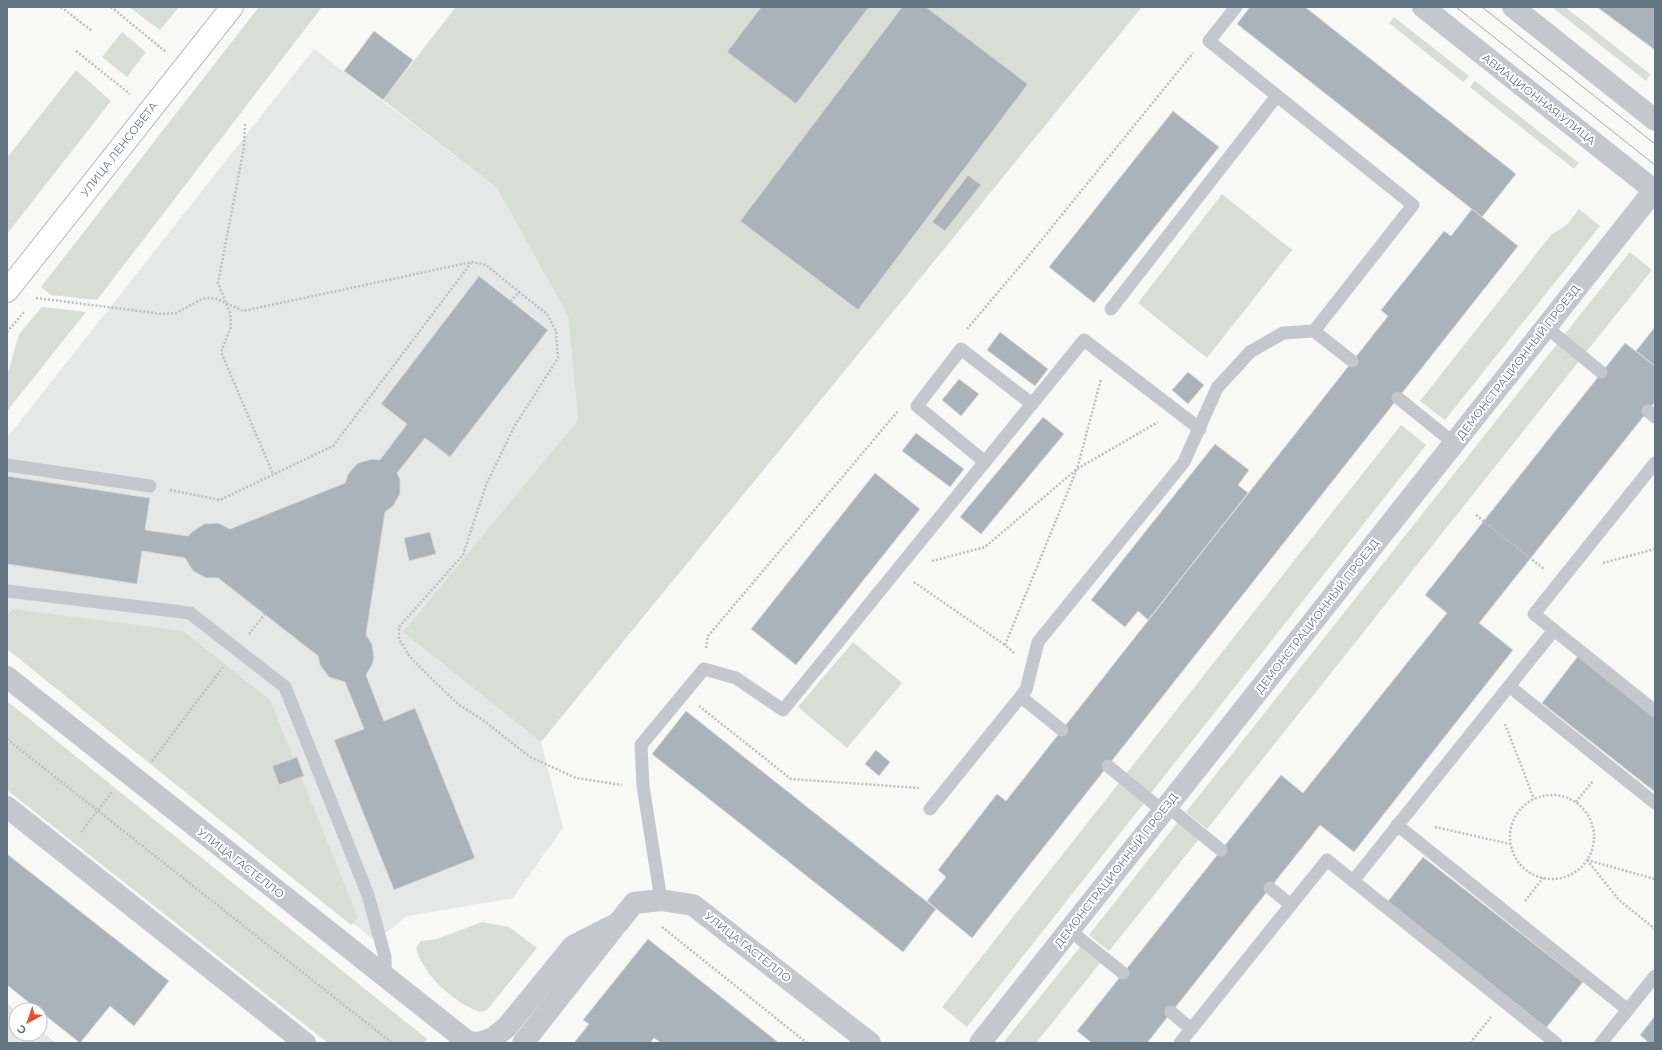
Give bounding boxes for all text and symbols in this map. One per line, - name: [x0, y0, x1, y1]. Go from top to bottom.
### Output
- street label: АВИАЦИОННАЯ УЛИЦА: [1479, 50, 1599, 148]
- street label: УЛИЦА ЛЕНСОВЕТА: [78, 98, 161, 199]
- street label: ДЕМОНСТРАЦИОННЫЙ ПРОЕЗД: [1453, 282, 1583, 442]
- street label: ДЕМОНСТРАЦИОННЫЙ ПРОЕЗД: [1252, 536, 1382, 696]
- street label: ДЕМОНСТРАЦИОННЫЙ ПРОЕЗД: [1051, 790, 1181, 950]
- street label: УЛИЦА ГАСТЕЛЛО: [195, 825, 287, 901]
- street label: УЛИЦА ГАСТЕЛЛО: [702, 909, 794, 985]
- north arrow: [8, 1002, 48, 1042]
- text: С: [14, 1022, 29, 1038]

